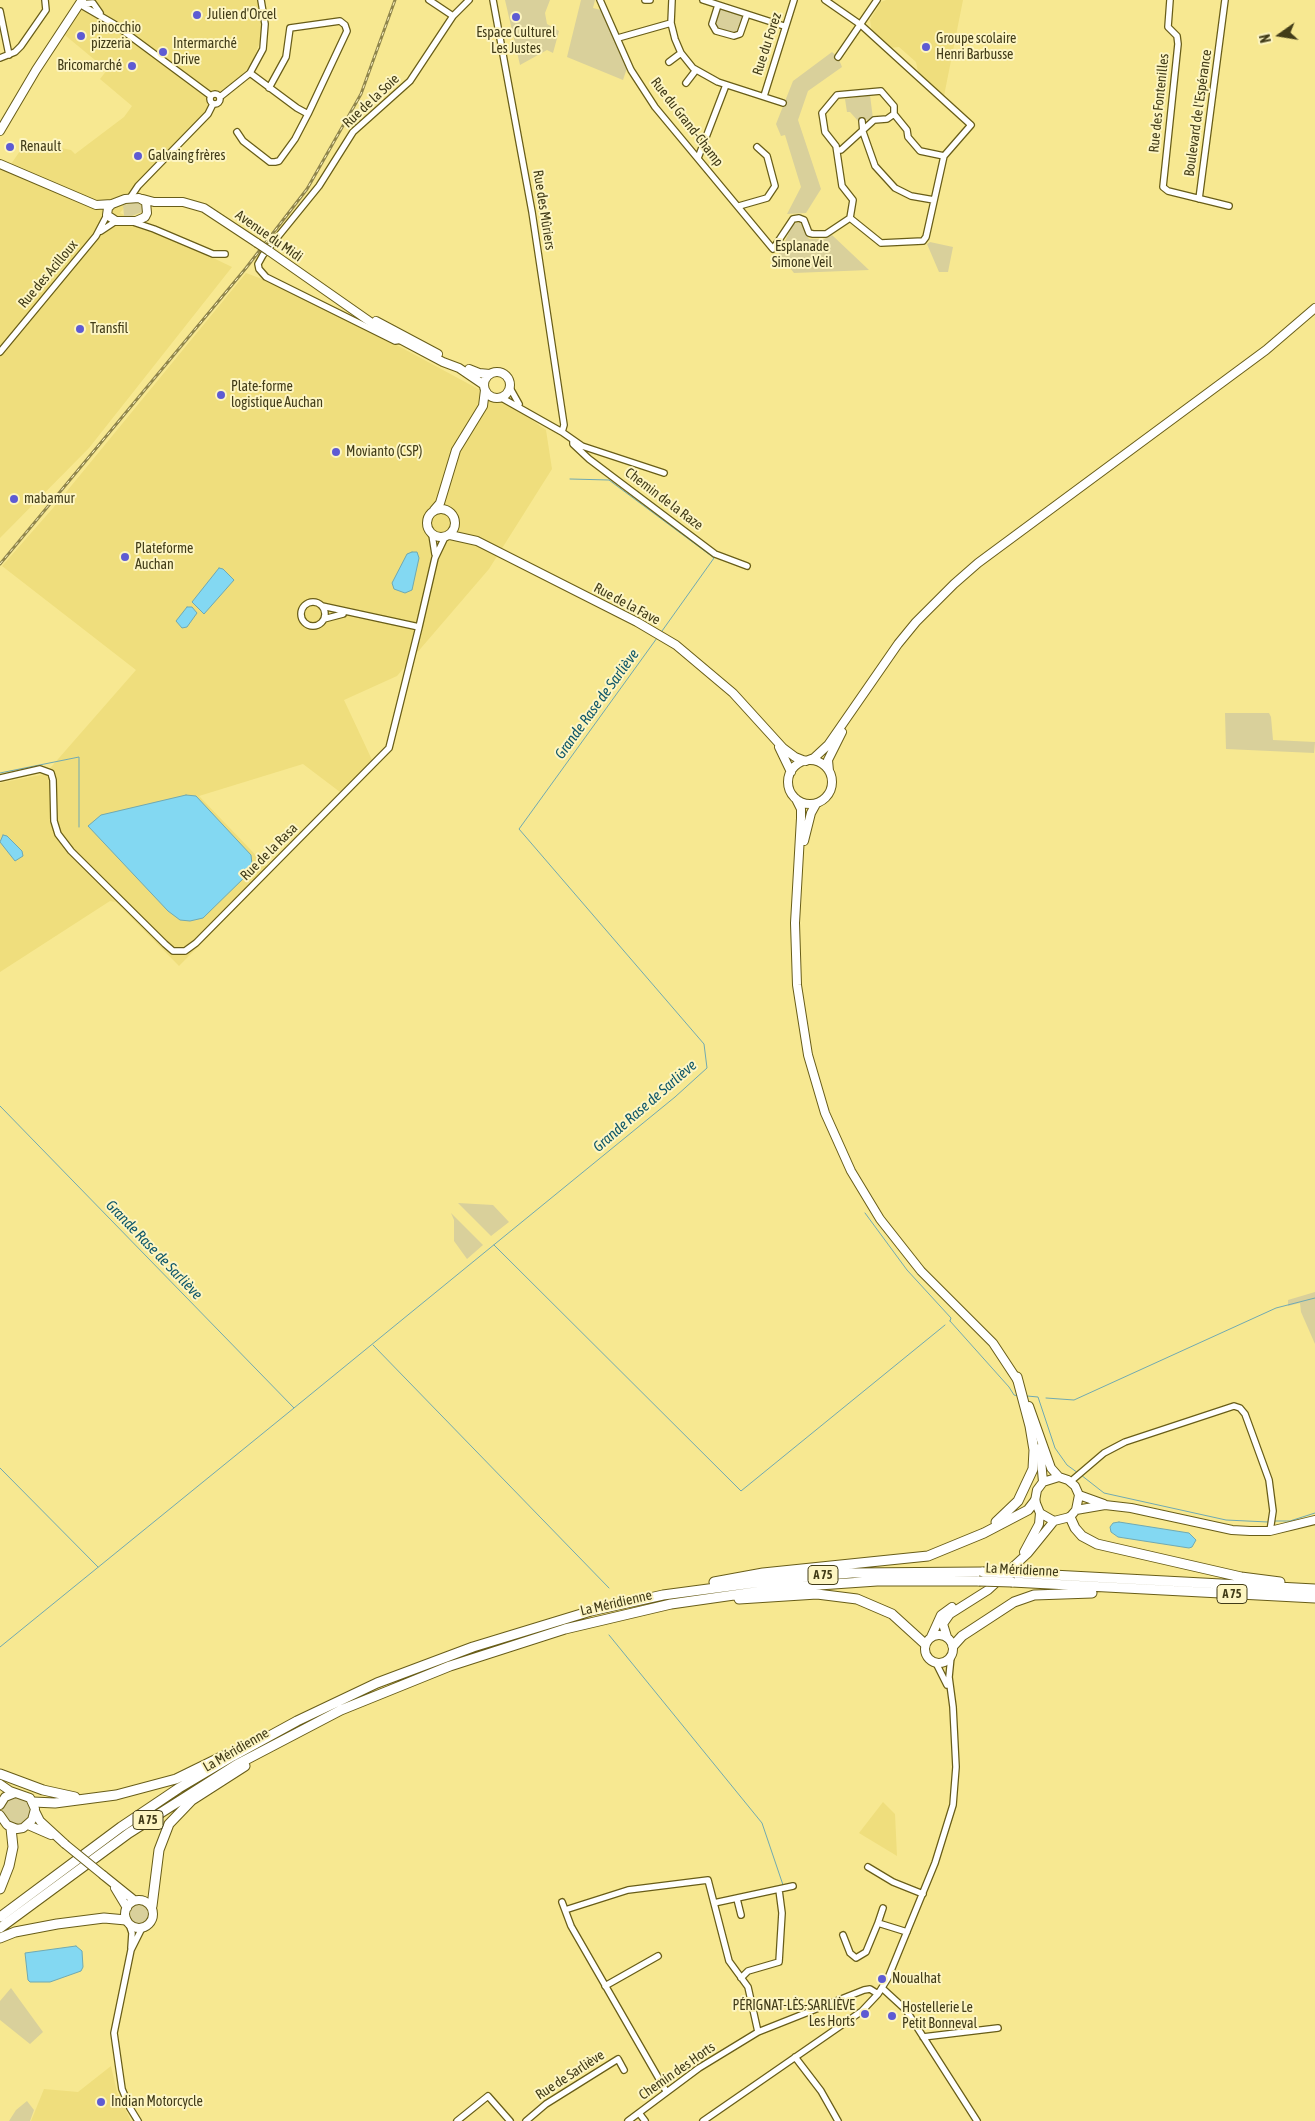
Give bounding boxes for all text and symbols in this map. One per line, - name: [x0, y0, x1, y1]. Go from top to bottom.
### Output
- place label: Julien d'Orcel: [207, 7, 277, 23]
- marker: Julien d'Orcel: [191, 9, 203, 21]
- north arrow: [1255, 10, 1305, 60]
- marker: Espace Culturel Les Justes: [510, 11, 522, 23]
- street label: Rue du Forez: [749, 11, 785, 77]
- place label: pinocchio pizzeria: [91, 20, 141, 52]
- place label: Espace Culturel Les Justes: [476, 25, 556, 58]
- marker: pinocchio pizzeria: [75, 30, 87, 42]
- place label: Groupe scolaire Henri Barbusse: [936, 31, 1016, 64]
- text: N: [1257, 33, 1274, 44]
- place label: Intermarché Drive: [173, 36, 237, 68]
- marker: Groupe scolaire Henri Barbusse: [920, 41, 932, 53]
- marker: Intermarché Drive: [157, 46, 169, 58]
- street label: Boulevard de l'Espérance: [1181, 48, 1215, 178]
- street label: Rue des Fontenilles: [1145, 53, 1173, 153]
- place label: Bricomarché: [57, 58, 122, 74]
- marker: Bricomarché: [126, 60, 138, 72]
- street label: Rue de la Soie: [339, 71, 403, 131]
- street label: Rue du Grand-Champ: [647, 74, 727, 170]
- place label: Renault: [20, 139, 61, 155]
- marker: Renault: [4, 141, 16, 153]
- place label: Galvaing frères: [148, 148, 225, 164]
- marker: Galvaing frères: [132, 150, 144, 162]
- street label: Rue des Mûriers: [529, 169, 559, 251]
- street label: Avenue du Midi: [232, 207, 306, 265]
- street label: Rue des Acilloux: [15, 237, 81, 311]
- park label: Esplanade Simone Veil: [772, 239, 832, 272]
- place label: Transfil: [90, 321, 128, 337]
- marker: Transfil: [74, 323, 86, 335]
- place label: Plate-forme logistique Auchan: [231, 379, 323, 412]
- marker: Plate-forme logistique Auchan: [215, 389, 227, 401]
- place label: Movianto (CSP): [346, 444, 422, 460]
- marker: Movianto (CSP): [330, 446, 342, 458]
- street label: Chemin de la Raze: [622, 464, 706, 534]
- place label: mabamur: [24, 491, 75, 507]
- marker: mabamur: [8, 493, 20, 505]
- place label: Plateforme Auchan: [135, 541, 193, 574]
- marker: Plateforme Auchan: [119, 551, 131, 563]
- street label: Rue de la Fave: [591, 579, 663, 629]
- water label: Grande Rase de Sarliève: [551, 646, 643, 762]
- street label: Rue de la Rasa: [237, 820, 301, 884]
- water label: Grande Rase de Sarliève: [590, 1056, 700, 1156]
- water label: Grande Rase de Sarliève: [102, 1196, 206, 1304]
- street label: La Méridienne: [985, 1560, 1059, 1580]
- road number: A 75: [808, 1566, 838, 1584]
- road number: A 75: [1217, 1585, 1247, 1604]
- street label: La Méridienne: [579, 1587, 653, 1619]
- street label: La Méridienne: [200, 1724, 272, 1776]
- road number: A 75: [133, 1810, 163, 1830]
- place label: Noualhat: [892, 1971, 941, 1987]
- marker: Noualhat: [876, 1973, 888, 1985]
- place label: PÉRIGNAT-LÈS-SARLIÈVE Les Horts: [732, 1998, 855, 2030]
- place label: Hostellerie Le Petit Bonneval: [902, 2000, 977, 2032]
- marker: PÉRIGNAT-LÈS-SARLIÈVE Les Horts: [859, 2008, 871, 2020]
- marker: Hostellerie Le Petit Bonneval: [886, 2010, 898, 2022]
- street label: Chemin des Horts: [636, 2039, 718, 2103]
- street label: Rue de Sarliève: [532, 2047, 608, 2103]
- place label: Indian Motorcycle: [111, 2094, 203, 2110]
- marker: Indian Motorcycle: [95, 2096, 107, 2108]

